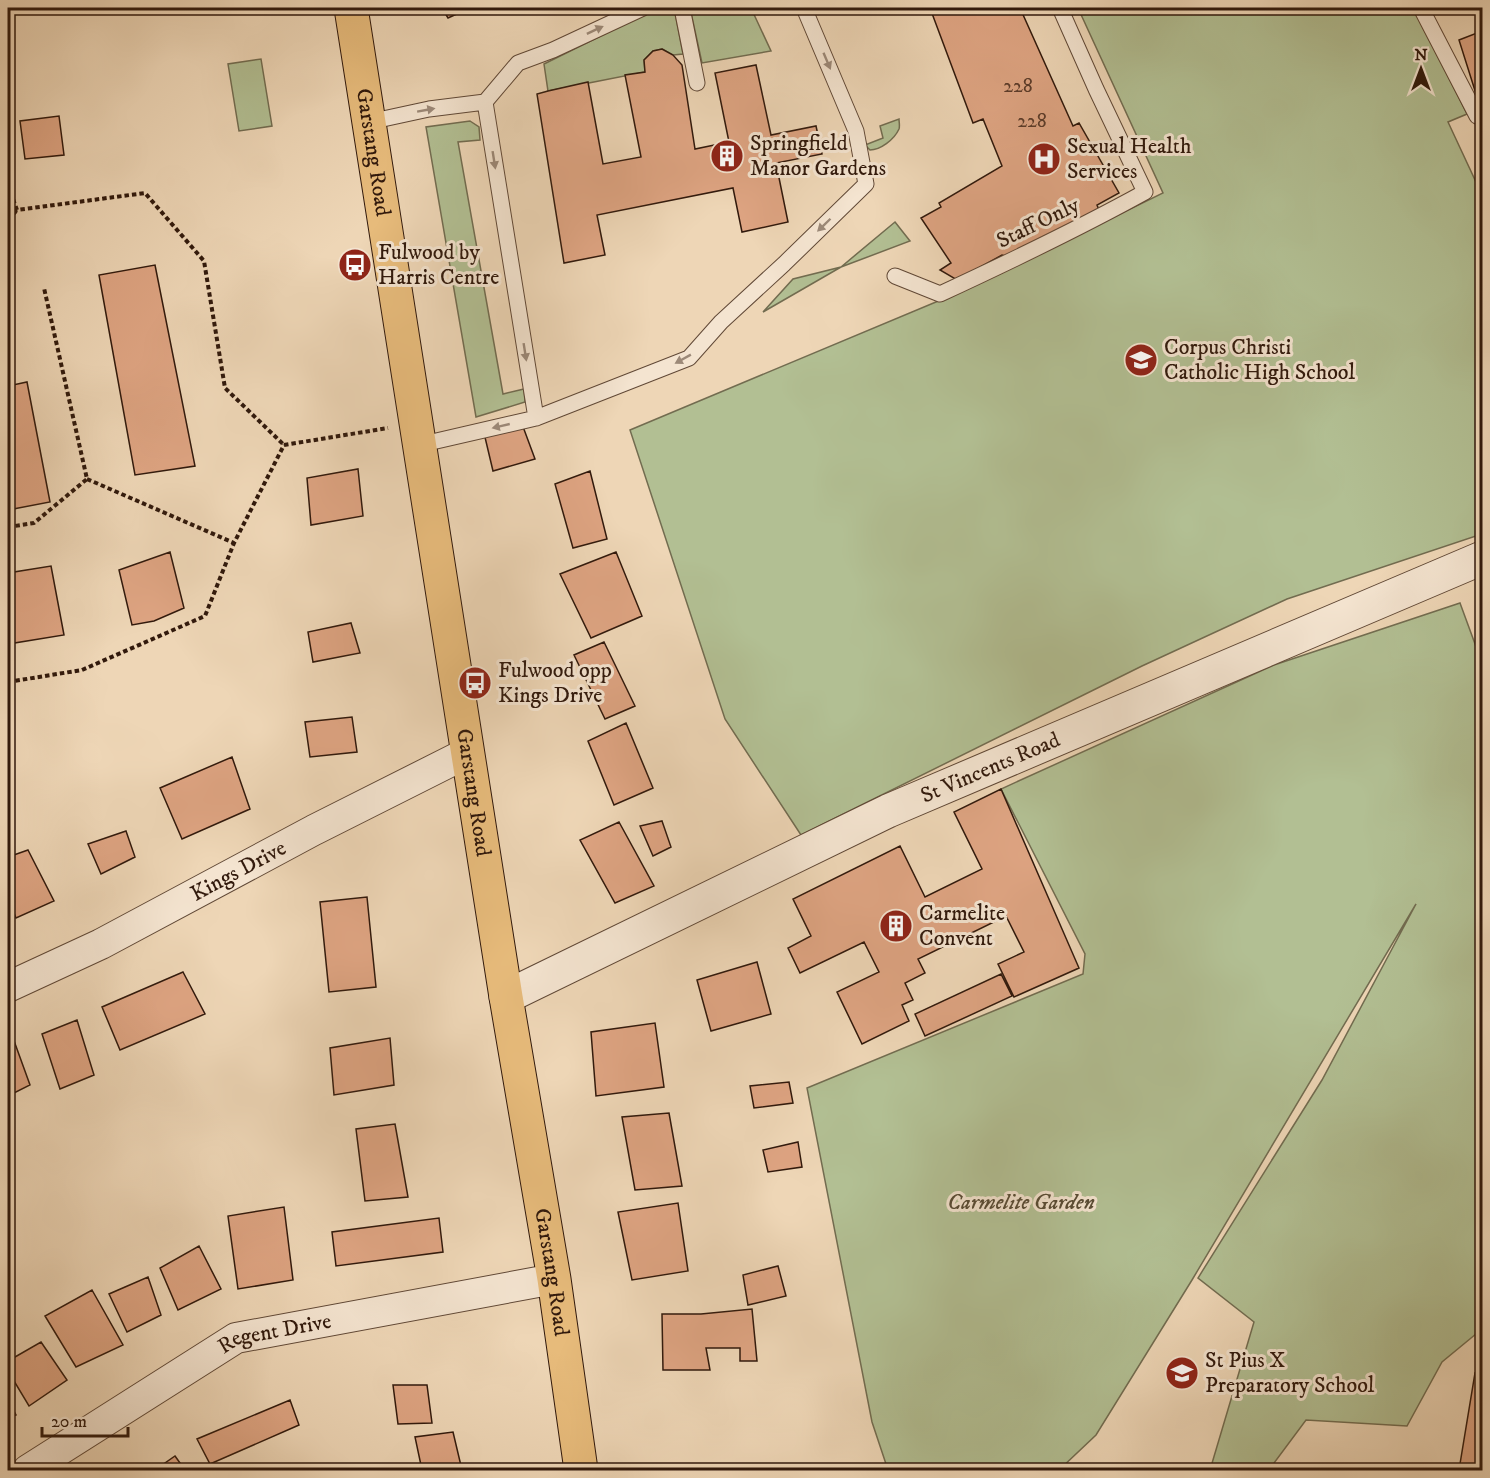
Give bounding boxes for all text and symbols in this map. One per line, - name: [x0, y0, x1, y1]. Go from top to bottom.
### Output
- one-way arrow: [587, 25, 604, 34]
- north arrow: [1391, 39, 1451, 99]
- text: N: [1414, 45, 1428, 65]
- one-way arrow: [822, 53, 832, 71]
- house number: 228: [1003, 74, 1033, 99]
- street label: Garstang Road: [350, 86, 397, 218]
- one-way arrow: [416, 105, 435, 114]
- house number: 228: [1017, 109, 1047, 134]
- place label: Springfield Manor Gardens: [750, 130, 886, 182]
- place label: Sexual Health Services: [1067, 133, 1192, 185]
- building icon: Springfield Manor Gardens: [709, 138, 745, 174]
- hospital icon: Sexual Health Services: [1026, 141, 1062, 177]
- one-way arrow: [490, 150, 499, 169]
- street label: Staff Only: [992, 191, 1084, 255]
- one-way arrow: [817, 218, 832, 232]
- place label: Fulwood by Harris Centre: [378, 239, 499, 291]
- bus stop icon: Fulwood by Harris Centre: [337, 247, 373, 283]
- place label: Corpus Christi Catholic High School: [1164, 334, 1355, 386]
- school or university icon: Corpus Christi Catholic High School: [1123, 342, 1159, 378]
- one-way arrow: [521, 343, 530, 362]
- one-way arrow: [675, 354, 692, 364]
- one-way arrow: [491, 422, 510, 431]
- place label: Fulwood opp Kings Drive: [498, 657, 612, 709]
- bus stop icon: Fulwood opp Kings Drive: [457, 665, 493, 701]
- street label: Garstang Road: [451, 726, 497, 858]
- street label: St Vincents Road: [916, 726, 1064, 809]
- street label: Kings Drive: [186, 834, 291, 907]
- place label: Carmelite Convent: [919, 900, 1005, 952]
- building icon: Carmelite Convent: [878, 908, 914, 944]
- park label: Carmelite Garden: [947, 1189, 1095, 1216]
- street label: Garstang Road: [529, 1206, 575, 1338]
- street label: Regent Drive: [213, 1307, 333, 1360]
- place label: St Pius X Preparatory School: [1205, 1347, 1375, 1399]
- school or university icon: St Pius X Preparatory School: [1164, 1355, 1200, 1391]
- scale bar: [42, 1400, 128, 1438]
- text: 20 m: [51, 1411, 87, 1433]

